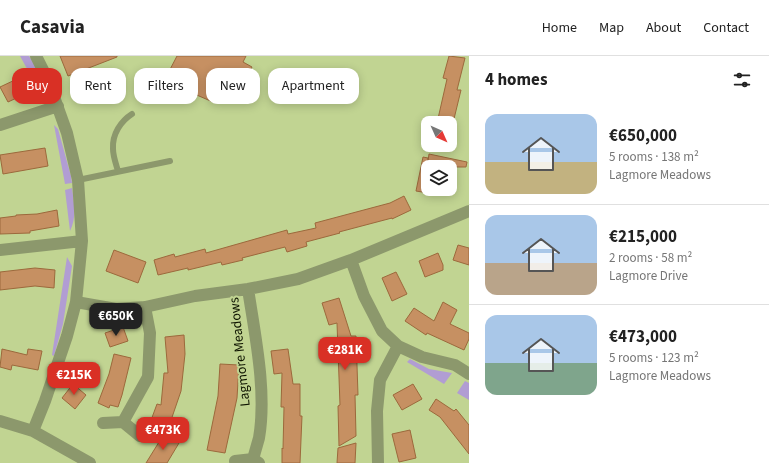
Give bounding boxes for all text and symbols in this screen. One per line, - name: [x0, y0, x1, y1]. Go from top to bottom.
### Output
- text: Casavia: [20, 14, 85, 41]
- text: Home: [542, 18, 577, 38]
- text: Map: [599, 18, 624, 38]
- text: About: [646, 18, 681, 38]
- text: Contact: [703, 18, 749, 38]
- chip: Buy: [12, 68, 62, 104]
- chip: Rent: [70, 68, 126, 104]
- chip: Filters: [134, 68, 198, 104]
- chip: New: [206, 68, 260, 104]
- chip: Apartment: [268, 68, 359, 104]
- text: 4 homes: [485, 68, 547, 92]
- icon: filters: [731, 69, 753, 91]
- north arrow: [421, 116, 457, 152]
- map controls: [421, 116, 457, 196]
- text: €650,000: [609, 124, 677, 148]
- icon: home: [517, 130, 565, 178]
- text: 5 rooms · 138 m²: [609, 148, 699, 166]
- button: layers: [421, 160, 457, 196]
- text: Lagmore Meadows: [609, 166, 711, 184]
- text: €215,000: [609, 225, 677, 249]
- icon: home: [517, 231, 565, 279]
- text: 2 rooms · 58 m²: [609, 249, 692, 267]
- text: Lagmore Drive: [609, 267, 688, 285]
- street label: Lagmore Meadows: [224, 296, 256, 408]
- pin: €650K: [88, 303, 144, 337]
- text: €650K: [98, 307, 134, 325]
- text: €473,000: [609, 325, 677, 349]
- icon: home: [517, 331, 565, 379]
- pin: €281K: [317, 337, 373, 371]
- text: €281K: [327, 341, 363, 359]
- text: 5 rooms · 123 m²: [609, 349, 699, 367]
- pin: €215K: [46, 362, 102, 396]
- text: €215K: [56, 366, 92, 384]
- text: Lagmore Meadows: [609, 367, 711, 385]
- pin: €473K: [135, 417, 191, 451]
- text: €473K: [145, 421, 181, 439]

